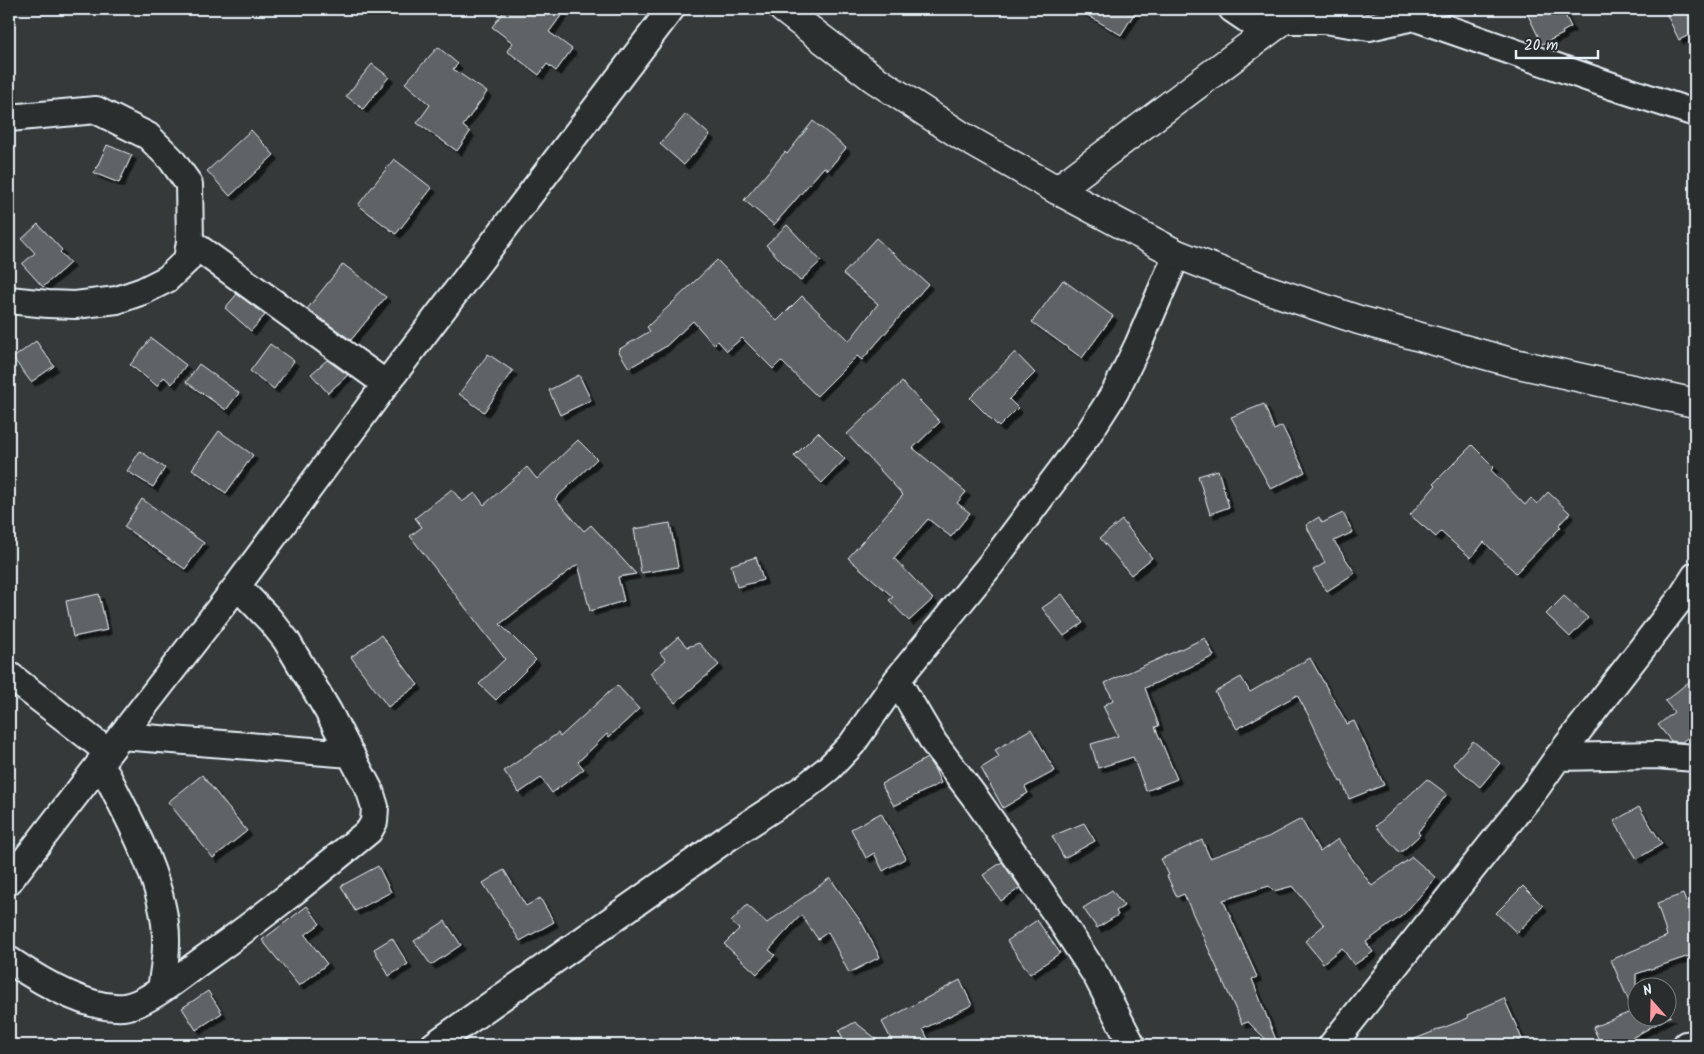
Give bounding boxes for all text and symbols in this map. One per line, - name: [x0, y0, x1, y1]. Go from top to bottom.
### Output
- scale bar: [1516, 28, 1599, 60]
- text: 20 m: [1524, 34, 1558, 58]
- north arrow: [1626, 976, 1676, 1026]
- text: N: [1640, 979, 1656, 1003]

